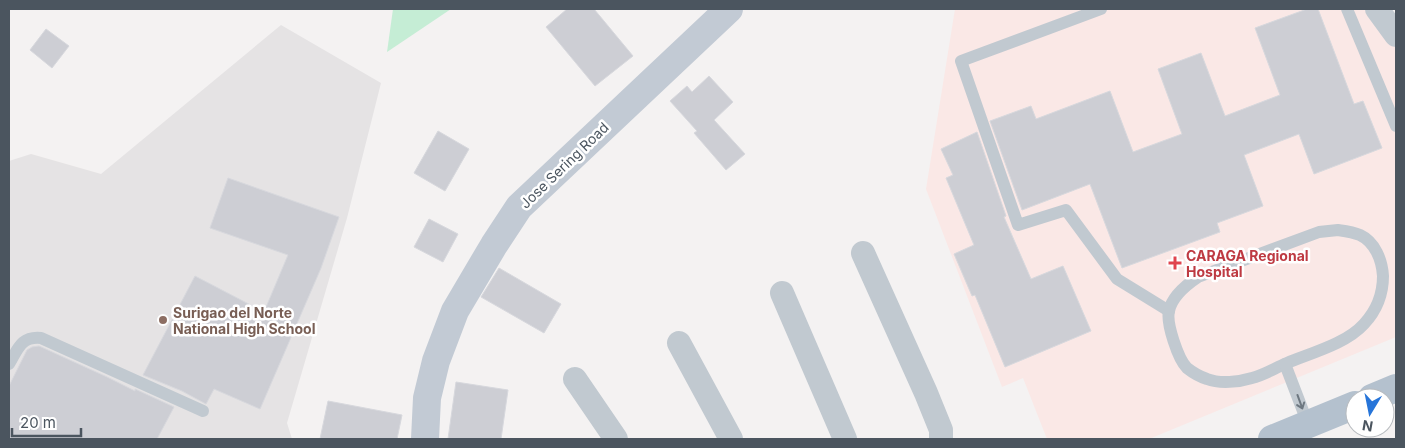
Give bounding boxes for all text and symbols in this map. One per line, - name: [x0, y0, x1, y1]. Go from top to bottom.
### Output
- street label: Jose Sering Road: [516, 118, 612, 212]
- place label: CARAGA Regional Hospital: [1186, 247, 1309, 280]
- marker: CARAGA Regional Hospital: [1168, 256, 1182, 270]
- place label: Surigao del Norte National High School: [173, 304, 315, 337]
- marker: Surigao del Norte National High School: [157, 314, 169, 326]
- north arrow: [1345, 388, 1395, 438]
- one-way arrow: [1296, 394, 1305, 409]
- scale bar: [12, 406, 81, 438]
- text: 20 m: [20, 413, 56, 432]
- text: N: [1361, 417, 1374, 436]

